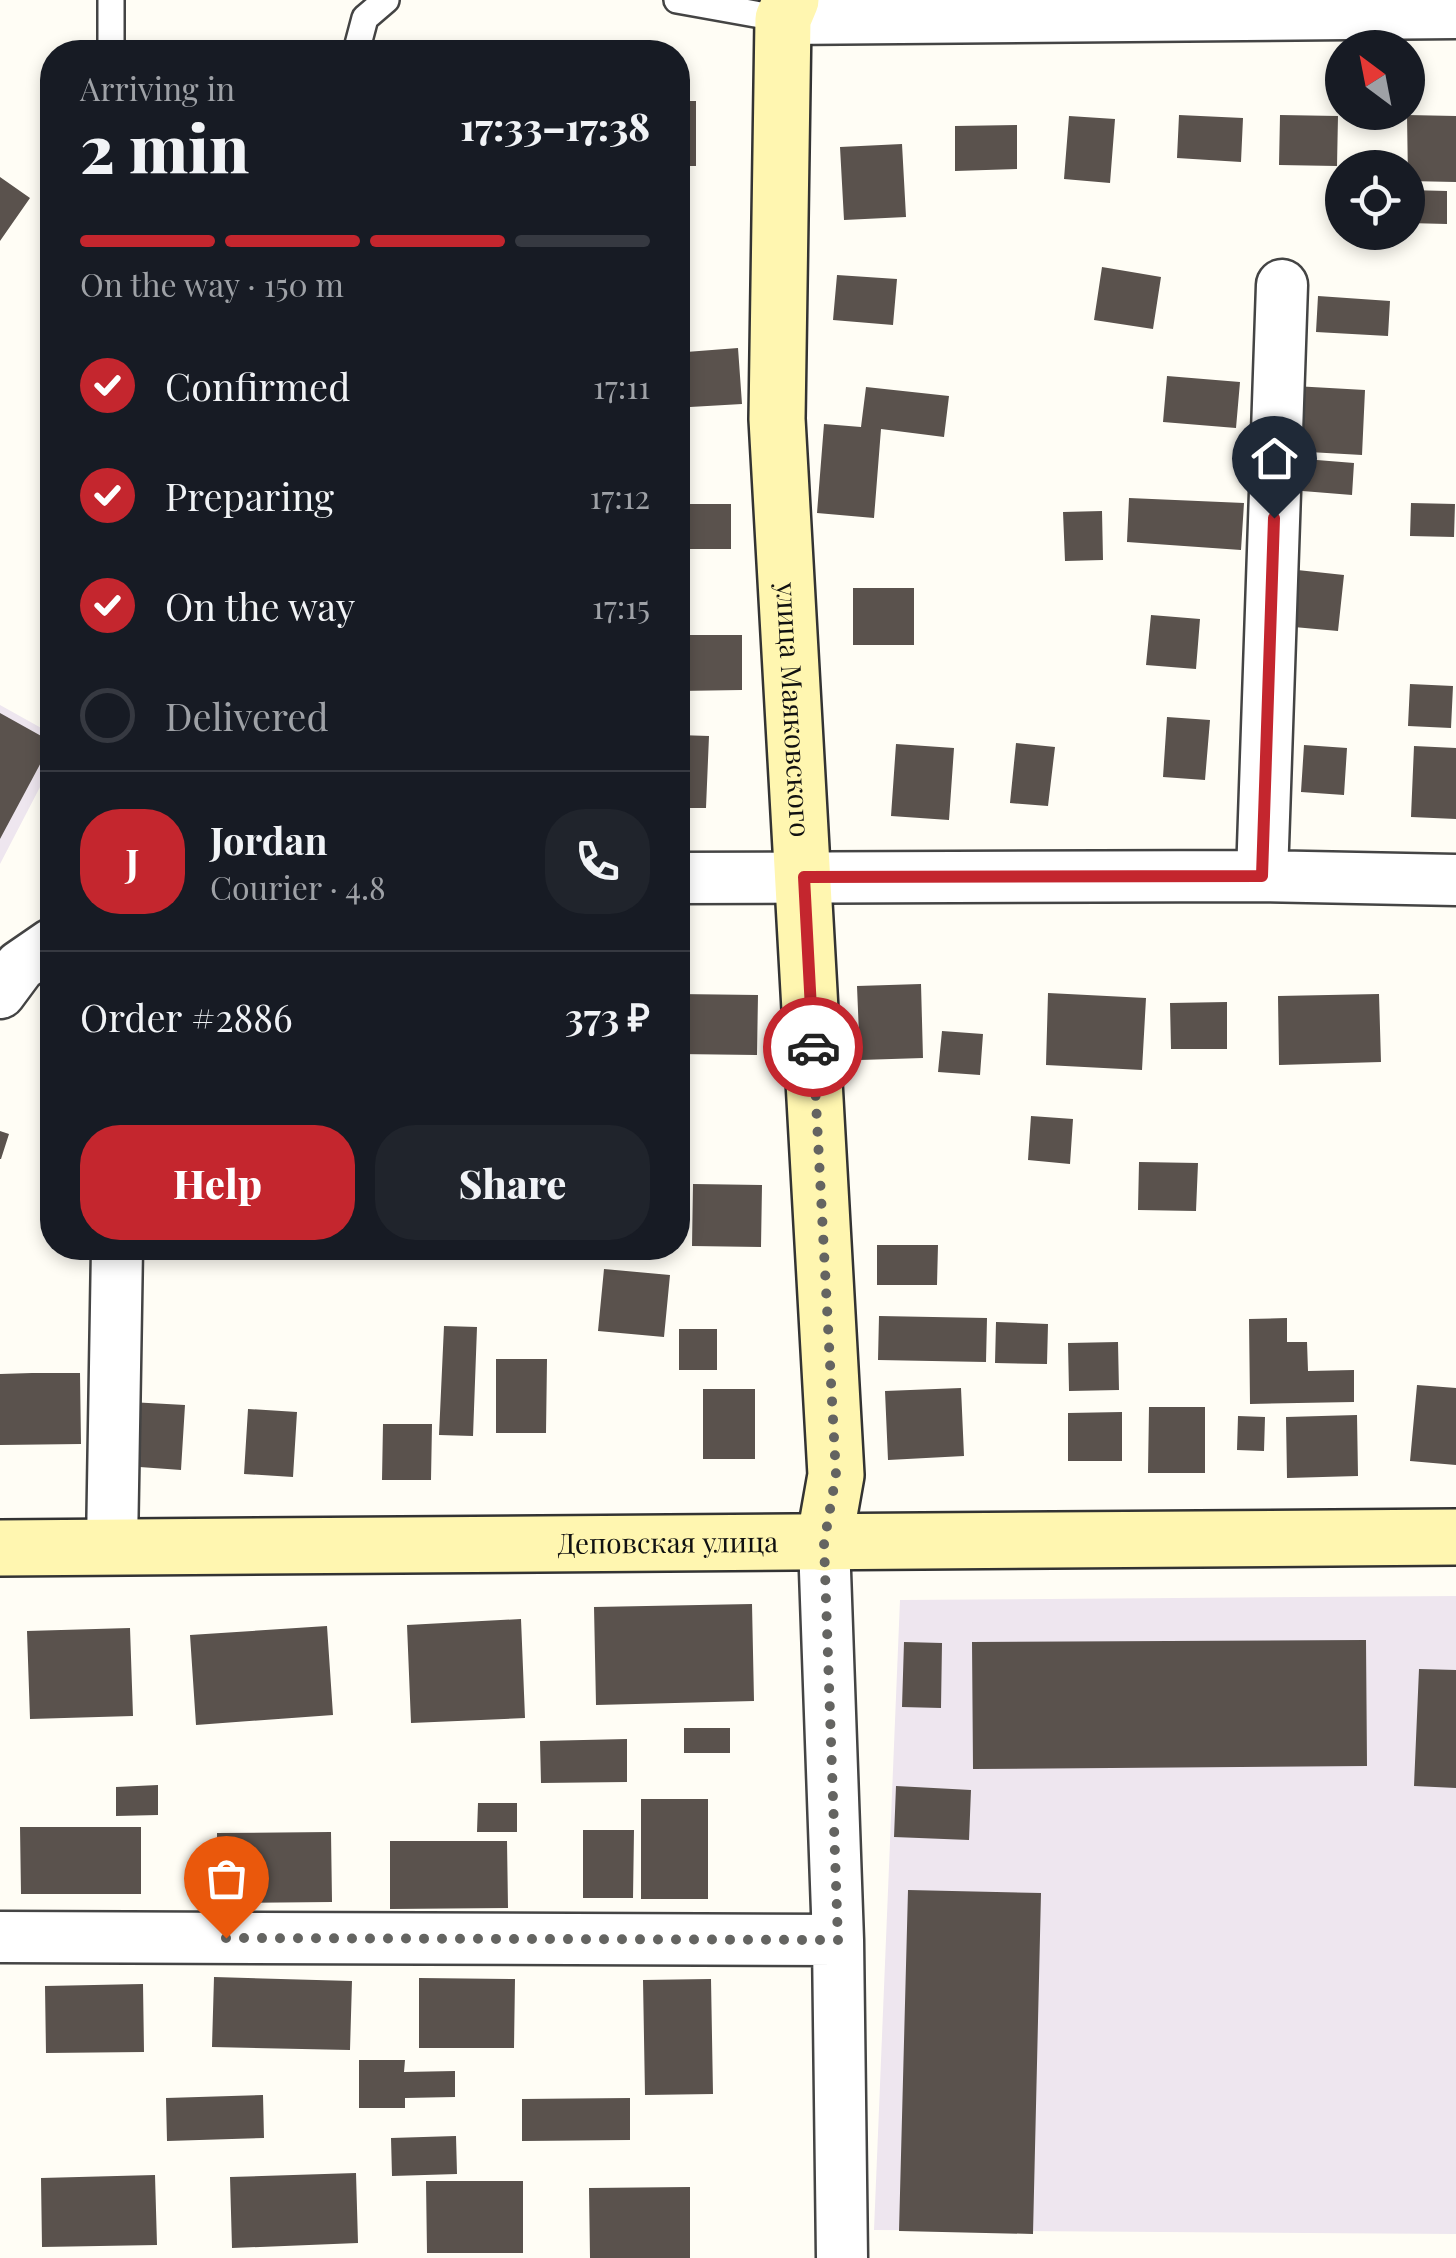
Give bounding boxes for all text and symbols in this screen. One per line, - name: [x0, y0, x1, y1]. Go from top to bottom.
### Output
- north arrow: [1325, 30, 1425, 130]
- map controls: [1325, 30, 1425, 250]
- text: Arriving in: [80, 66, 235, 109]
- text: 17:33–17:38: [460, 100, 650, 151]
- text: 2 min: [80, 103, 249, 189]
- button: locate: [1325, 150, 1425, 250]
- text: On the way · 150 m: [80, 262, 344, 305]
- icon: check: [80, 358, 135, 413]
- text: Confirmed: [165, 360, 350, 411]
- text: 17:11: [593, 364, 650, 407]
- pin: [1232, 416, 1317, 519]
- icon: home: [1247, 431, 1302, 486]
- icon: check: [80, 468, 135, 523]
- text: Preparing: [165, 470, 334, 521]
- text: 17:12: [589, 474, 650, 517]
- icon: check: [80, 578, 135, 633]
- text: On the way: [165, 580, 355, 631]
- street label: улица Маяковского: [769, 580, 820, 838]
- text: 17:15: [592, 584, 650, 627]
- text: Delivered: [165, 690, 329, 741]
- button: phone: [545, 809, 650, 914]
- text: Jordan: [210, 814, 328, 865]
- text: J: [126, 836, 139, 887]
- text: Courier · 4.8: [210, 865, 386, 908]
- text: 373 ₽: [565, 990, 650, 1041]
- text: Order #2886: [80, 991, 293, 1042]
- courier: [763, 997, 863, 1097]
- icon: car: [786, 1020, 841, 1075]
- button: Help: [80, 1125, 355, 1240]
- button: Share: [375, 1125, 650, 1240]
- street label: Деповская улица: [558, 1522, 778, 1561]
- pin: [184, 1836, 269, 1939]
- icon: bag: [199, 1851, 254, 1906]

